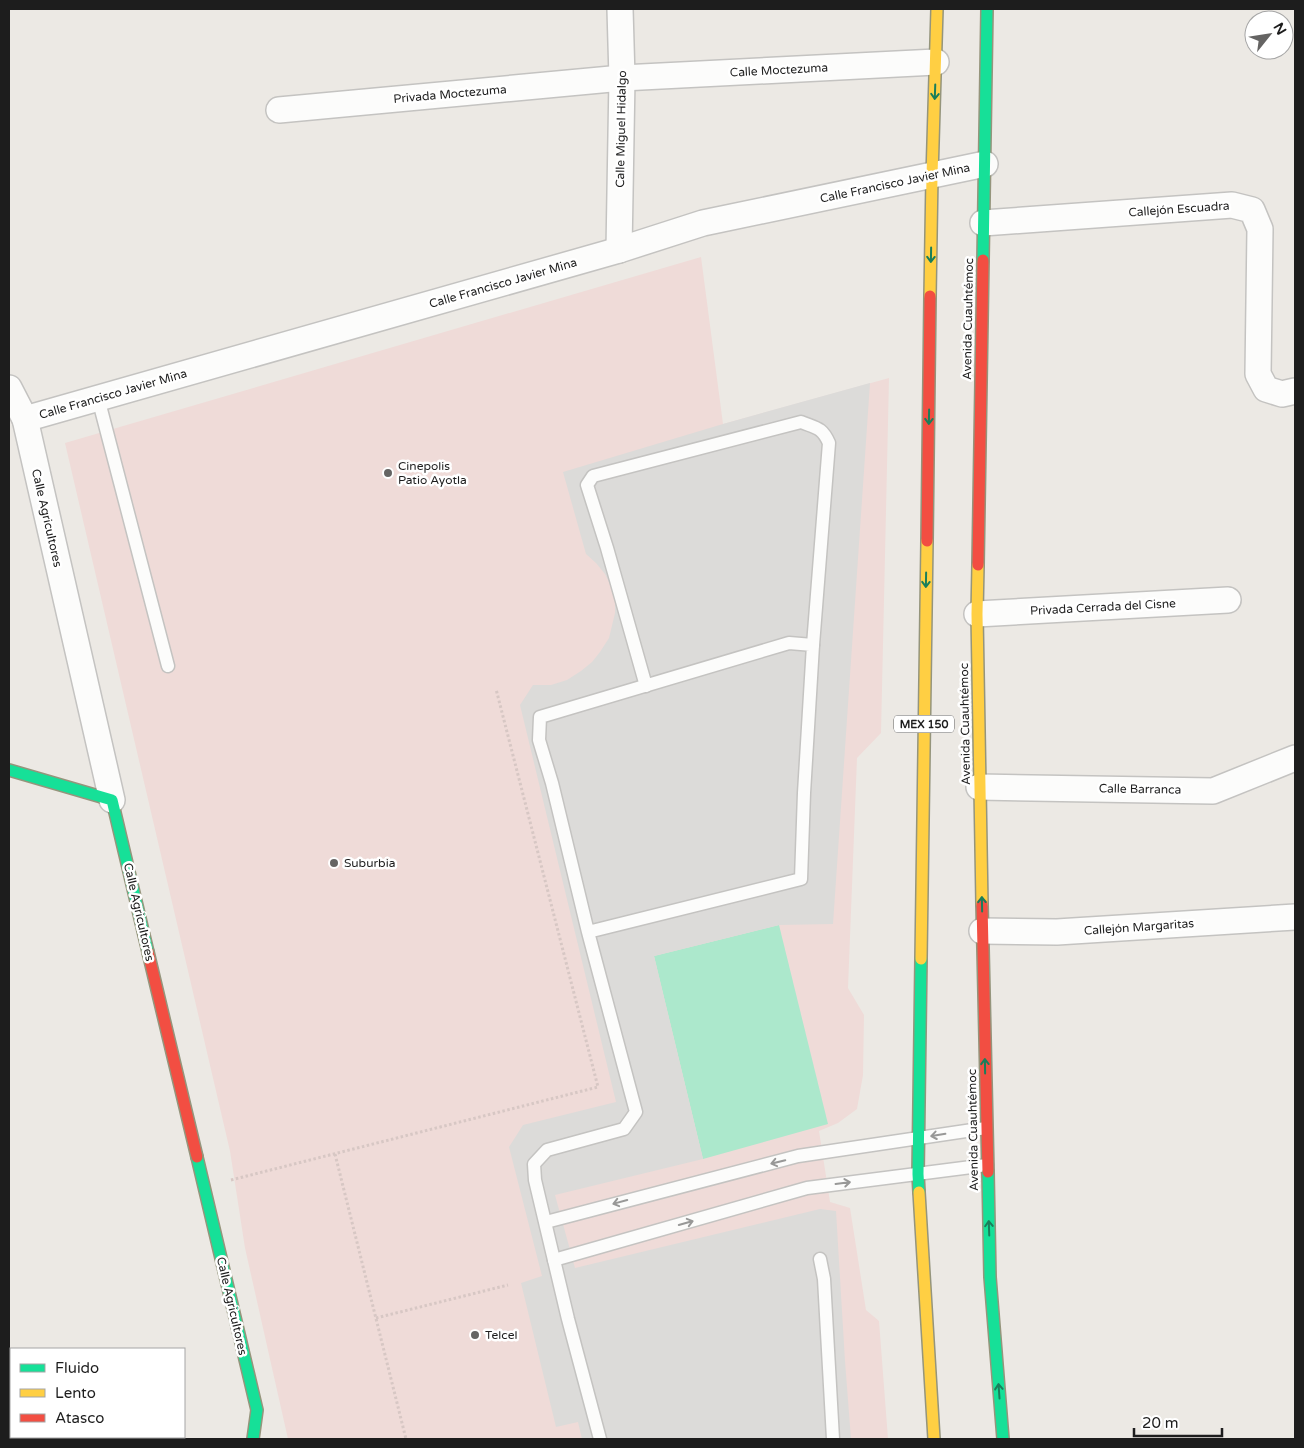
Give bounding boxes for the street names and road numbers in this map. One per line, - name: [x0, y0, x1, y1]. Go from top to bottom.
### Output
- street label: Calle Moctezuma: [729, 60, 829, 80]
- street label: Calle Miguel Hidalgo: [613, 70, 629, 188]
- street label: Privada Moctezuma: [393, 82, 507, 106]
- street label: Calle Francisco Javier Mina: [819, 160, 971, 206]
- street label: Callejón Escuadra: [1128, 198, 1230, 220]
- street label: Calle Francisco Javier Mina: [427, 255, 579, 311]
- street label: Avenida Cuauhtémoc: [960, 258, 976, 380]
- street label: Calle Francisco Javier Mina: [37, 366, 189, 422]
- street label: Calle Agricultores: [29, 468, 65, 569]
- street label: Privada Cerrada del Cisne: [1030, 596, 1176, 618]
- street label: Avenida Cuauhtémoc: [957, 663, 973, 785]
- road number: MEX 150: [894, 716, 954, 732]
- street label: Calle Barranca: [1099, 781, 1181, 797]
- street label: Calle Agricultores: [121, 862, 157, 963]
- street label: Callejón Margaritas: [1083, 916, 1195, 938]
- street label: Avenida Cuauhtémoc: [965, 1069, 981, 1191]
- street label: Calle Agricultores: [214, 1256, 250, 1357]

